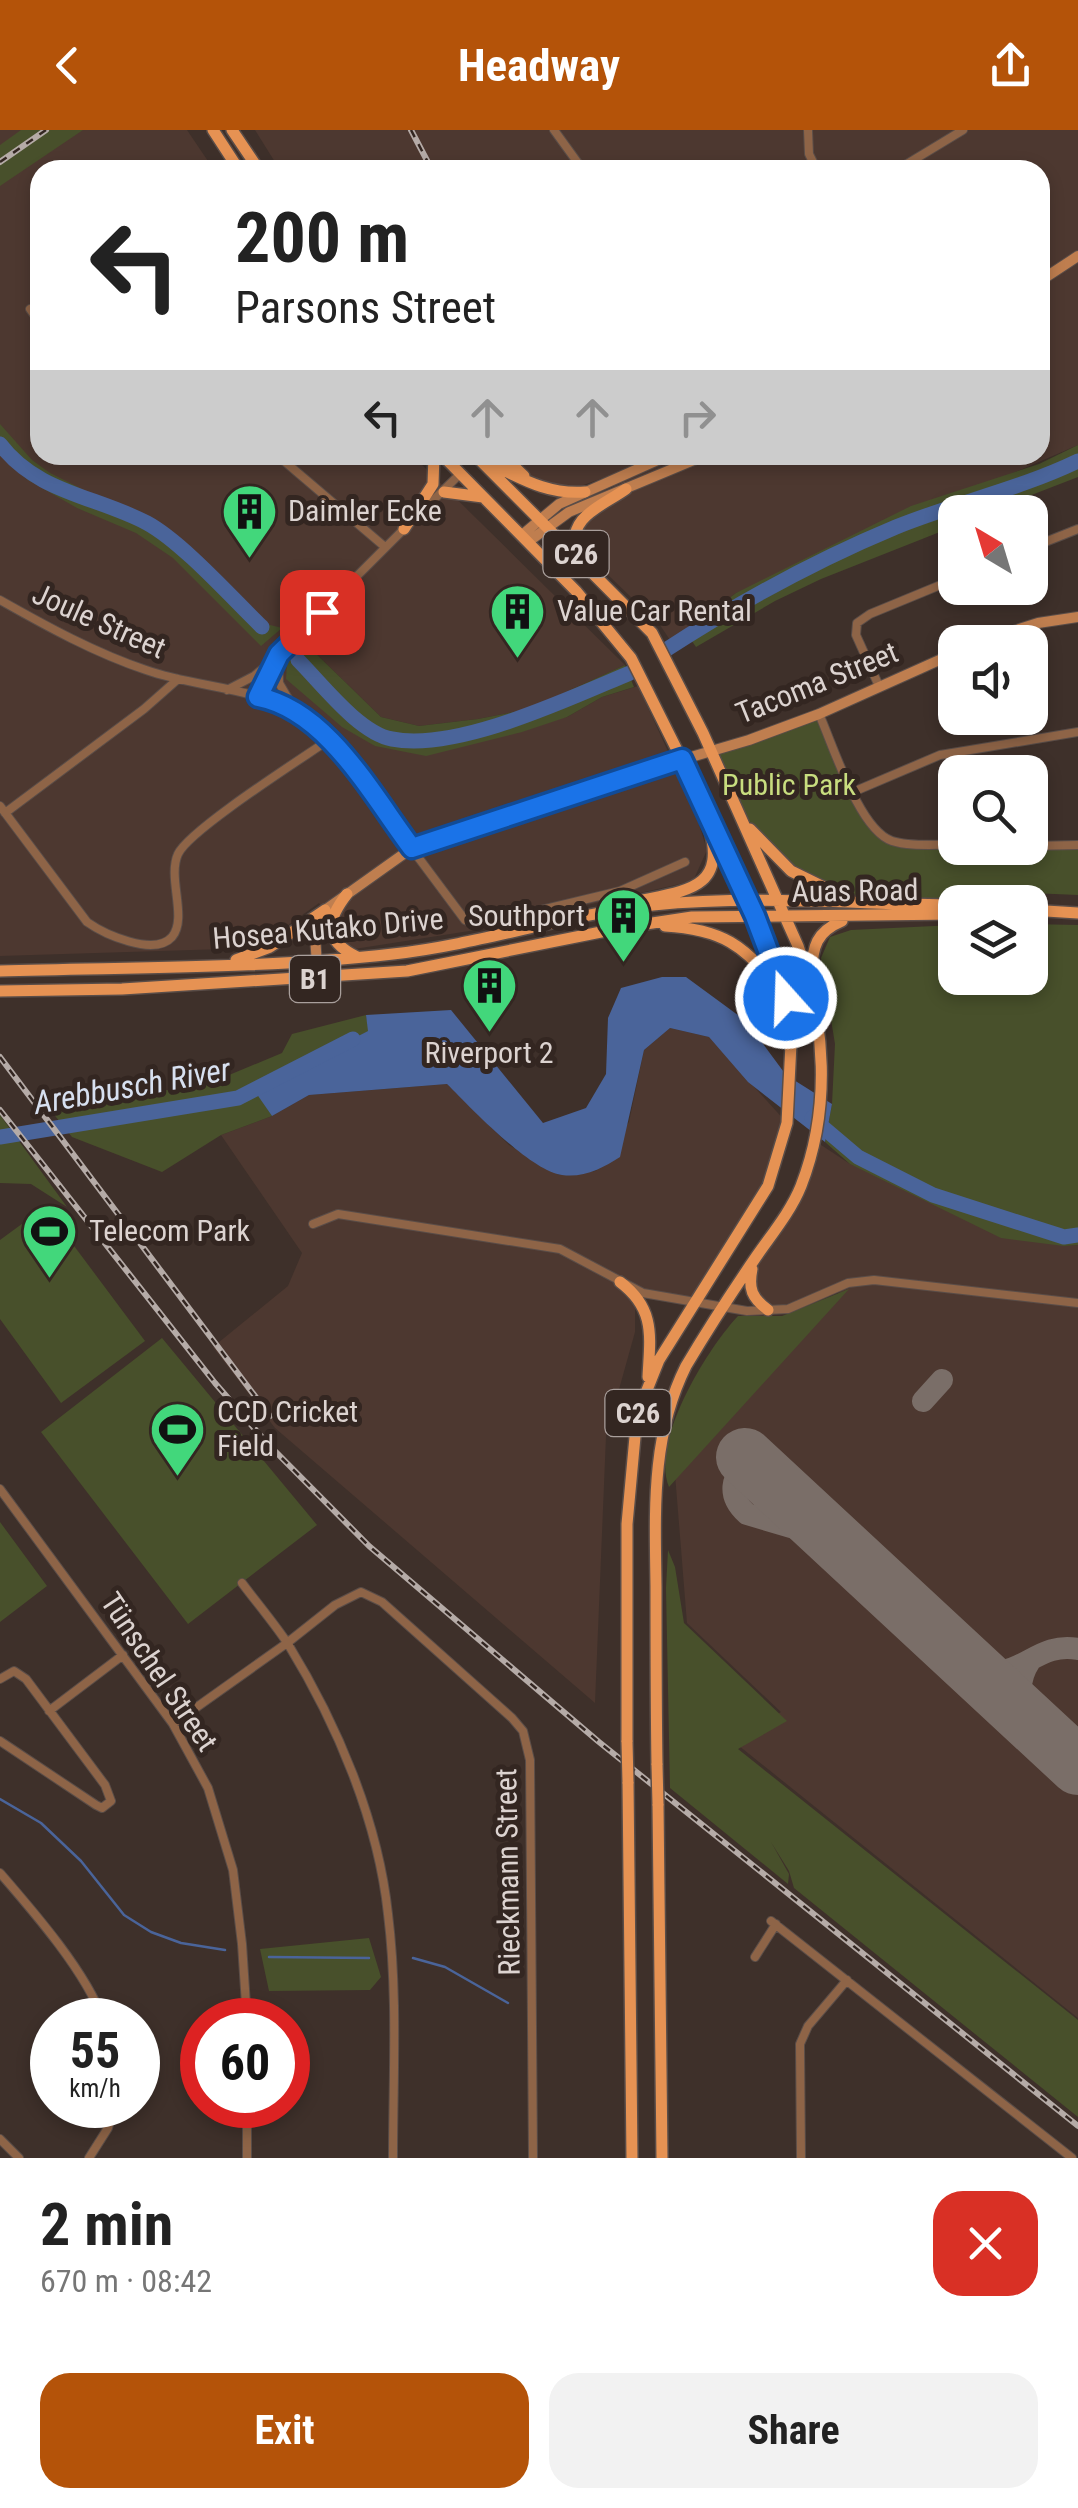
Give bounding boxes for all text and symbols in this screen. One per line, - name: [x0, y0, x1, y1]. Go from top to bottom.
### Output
- icon: back: [40, 38, 95, 93]
- icon: share: [983, 38, 1038, 93]
- text: Headway: [458, 39, 620, 92]
- text: 200 m: [235, 197, 409, 279]
- icon: left: [70, 200, 200, 330]
- text: Parsons Street: [235, 281, 496, 334]
- icon: left: [355, 390, 410, 445]
- icon: ahead: [460, 390, 515, 445]
- icon: ahead: [565, 390, 620, 445]
- icon: right: [670, 390, 725, 445]
- building icon: Daimler Ecke: [219, 481, 279, 560]
- place label: Daimler Ecke: [288, 493, 442, 528]
- north arrow: [938, 495, 1048, 605]
- map controls: [938, 495, 1048, 995]
- road number: C26: [544, 531, 608, 577]
- pin: [280, 570, 365, 655]
- street label: Joule Street: [27, 576, 171, 665]
- building icon: Value Car Rental: [488, 581, 548, 660]
- icon: arrive: [295, 585, 350, 640]
- place label: Value Car Rental: [557, 593, 752, 628]
- button: sound: [938, 625, 1048, 735]
- street label: Tacoma Street: [731, 634, 903, 731]
- button: search: [938, 755, 1048, 865]
- park label: Public Park: [722, 767, 856, 802]
- street label: Auas Road: [791, 872, 919, 909]
- button: layers: [938, 885, 1048, 995]
- building icon: Southport: [594, 886, 654, 965]
- place label: Southport: [468, 898, 585, 933]
- street label: Hosea Kutako Drive: [211, 901, 445, 956]
- position arrow: [734, 946, 838, 1050]
- building icon: Riverport 2: [459, 955, 519, 1034]
- road number: B1: [290, 956, 340, 1002]
- place label: Riverport 2: [425, 1035, 553, 1070]
- water label: Arebbusch River: [29, 1050, 235, 1122]
- sports icon: Telecom Park: [20, 1201, 80, 1280]
- place label: Telecom Park: [89, 1213, 251, 1248]
- road number: C26: [606, 1390, 670, 1436]
- place label: CCD Cricket Field: [217, 1394, 358, 1463]
- sports icon: CCD Cricket Field: [148, 1399, 208, 1478]
- street label: Tünschel Street: [94, 1586, 225, 1758]
- street label: Rieckmann Street: [488, 1768, 527, 1976]
- speed limit sign: 60: [180, 1998, 310, 2128]
- text: 55: [70, 2022, 120, 2080]
- text: km/h: [69, 2074, 121, 2103]
- text: 2 min: [40, 2189, 173, 2260]
- button: close: [933, 2191, 1038, 2296]
- text: 670 m · 08:42: [40, 2262, 212, 2300]
- button: Exit: [40, 2373, 529, 2488]
- button: Share: [549, 2373, 1038, 2488]

